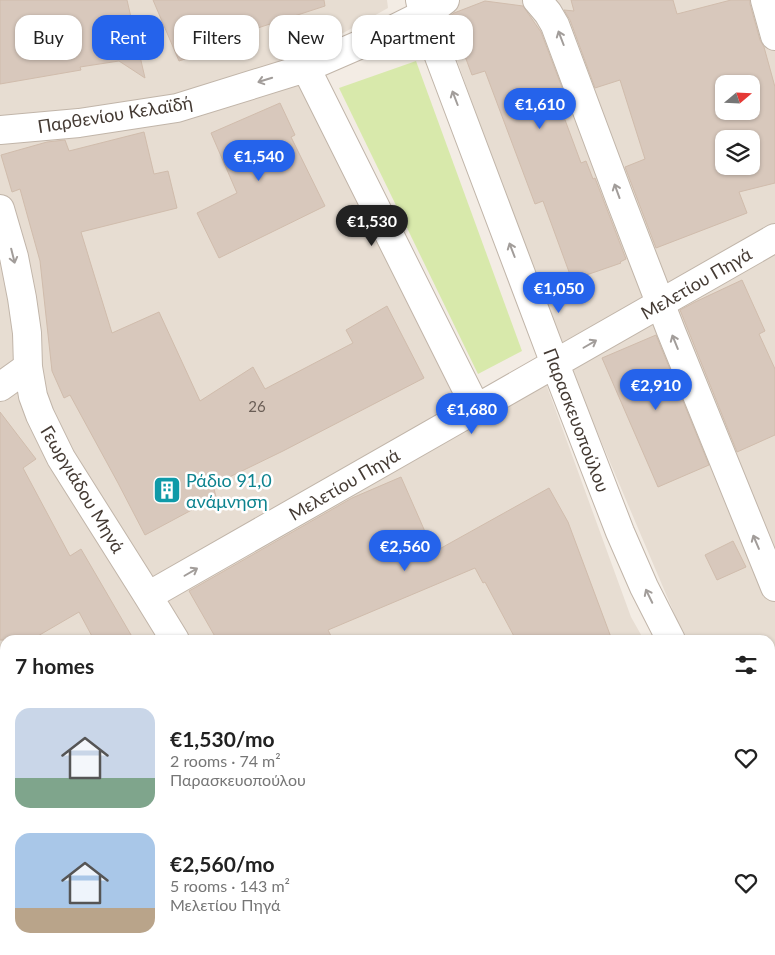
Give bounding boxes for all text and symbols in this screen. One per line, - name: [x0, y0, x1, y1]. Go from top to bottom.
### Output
- chip: Buy: [15, 15, 82, 60]
- chip: Rent: [92, 15, 164, 60]
- chip: Filters: [174, 15, 259, 60]
- chip: New: [269, 15, 342, 60]
- chip: Apartment: [352, 15, 473, 60]
- one-way arrow: [556, 31, 565, 46]
- north arrow: [715, 75, 760, 120]
- map controls: [715, 75, 760, 175]
- one-way arrow: [258, 76, 274, 86]
- pin: €1,610: [499, 88, 581, 130]
- street label: Παρθενίου Κελαϊδή: [36, 91, 194, 137]
- one-way arrow: [450, 91, 459, 106]
- text: €1,610: [515, 94, 565, 113]
- button: layers: [715, 130, 760, 175]
- pin: €1,540: [218, 140, 300, 182]
- text: €1,540: [234, 146, 284, 165]
- one-way arrow: [612, 184, 621, 199]
- pin: €1,530: [331, 204, 413, 247]
- text: €1,530: [347, 211, 397, 230]
- street label: Μελετίου Πηγά: [637, 242, 756, 324]
- one-way arrow: [507, 243, 516, 258]
- one-way arrow: [9, 247, 18, 263]
- pin: €1,050: [518, 272, 600, 314]
- text: €1,050: [534, 278, 584, 297]
- one-way arrow: [670, 335, 679, 350]
- one-way arrow: [583, 339, 598, 349]
- street label: Παρασκευοπούλου: [539, 345, 615, 495]
- pin: €2,910: [615, 368, 697, 411]
- text: €2,910: [631, 375, 681, 394]
- pin: €1,680: [431, 392, 513, 435]
- house number: 26: [248, 397, 266, 415]
- text: €1,680: [447, 399, 497, 418]
- street label: Γεωργιάδου Μηνά: [36, 421, 130, 557]
- street label: Μελετίου Πηγά: [285, 443, 404, 525]
- place label: Ράδιο 91,0 ανάμνηση: [186, 469, 272, 512]
- building icon: Ράδιο 91,0 ανάμνηση: [152, 475, 182, 505]
- pin: €2,560: [364, 530, 446, 572]
- one-way arrow: [751, 535, 761, 550]
- text: €2,560: [380, 536, 430, 555]
- one-way arrow: [183, 566, 197, 576]
- one-way arrow: [644, 589, 653, 604]
- icon: filters: [732, 651, 760, 679]
- text: 7 homes: [15, 653, 94, 678]
- text: €1,530/mo: [170, 726, 275, 751]
- icon: home: [55, 728, 115, 788]
- icon: heart: [732, 744, 760, 772]
- text: 2 rooms · 74 m²: [170, 751, 281, 770]
- text: Παρασκευοπούλου: [170, 770, 306, 789]
- text: €2,560/mo: [170, 851, 275, 876]
- icon: home: [55, 853, 115, 913]
- icon: heart: [732, 869, 760, 897]
- text: 5 rooms · 143 m²: [170, 876, 290, 895]
- text: Μελετίου Πηγά: [170, 895, 280, 914]

